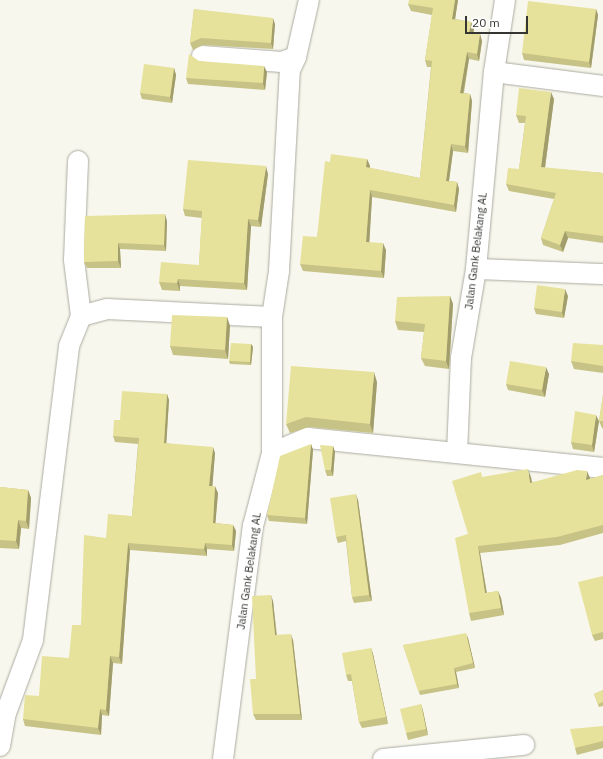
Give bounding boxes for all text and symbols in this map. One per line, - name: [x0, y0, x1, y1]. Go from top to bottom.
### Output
- scale bar: [467, 8, 530, 34]
- text: 20 m: [472, 15, 500, 30]
- street label: Jalan Gank Belakang AL: [462, 192, 490, 310]
- street label: Jalan Gank Belakang AL: [234, 512, 264, 630]

